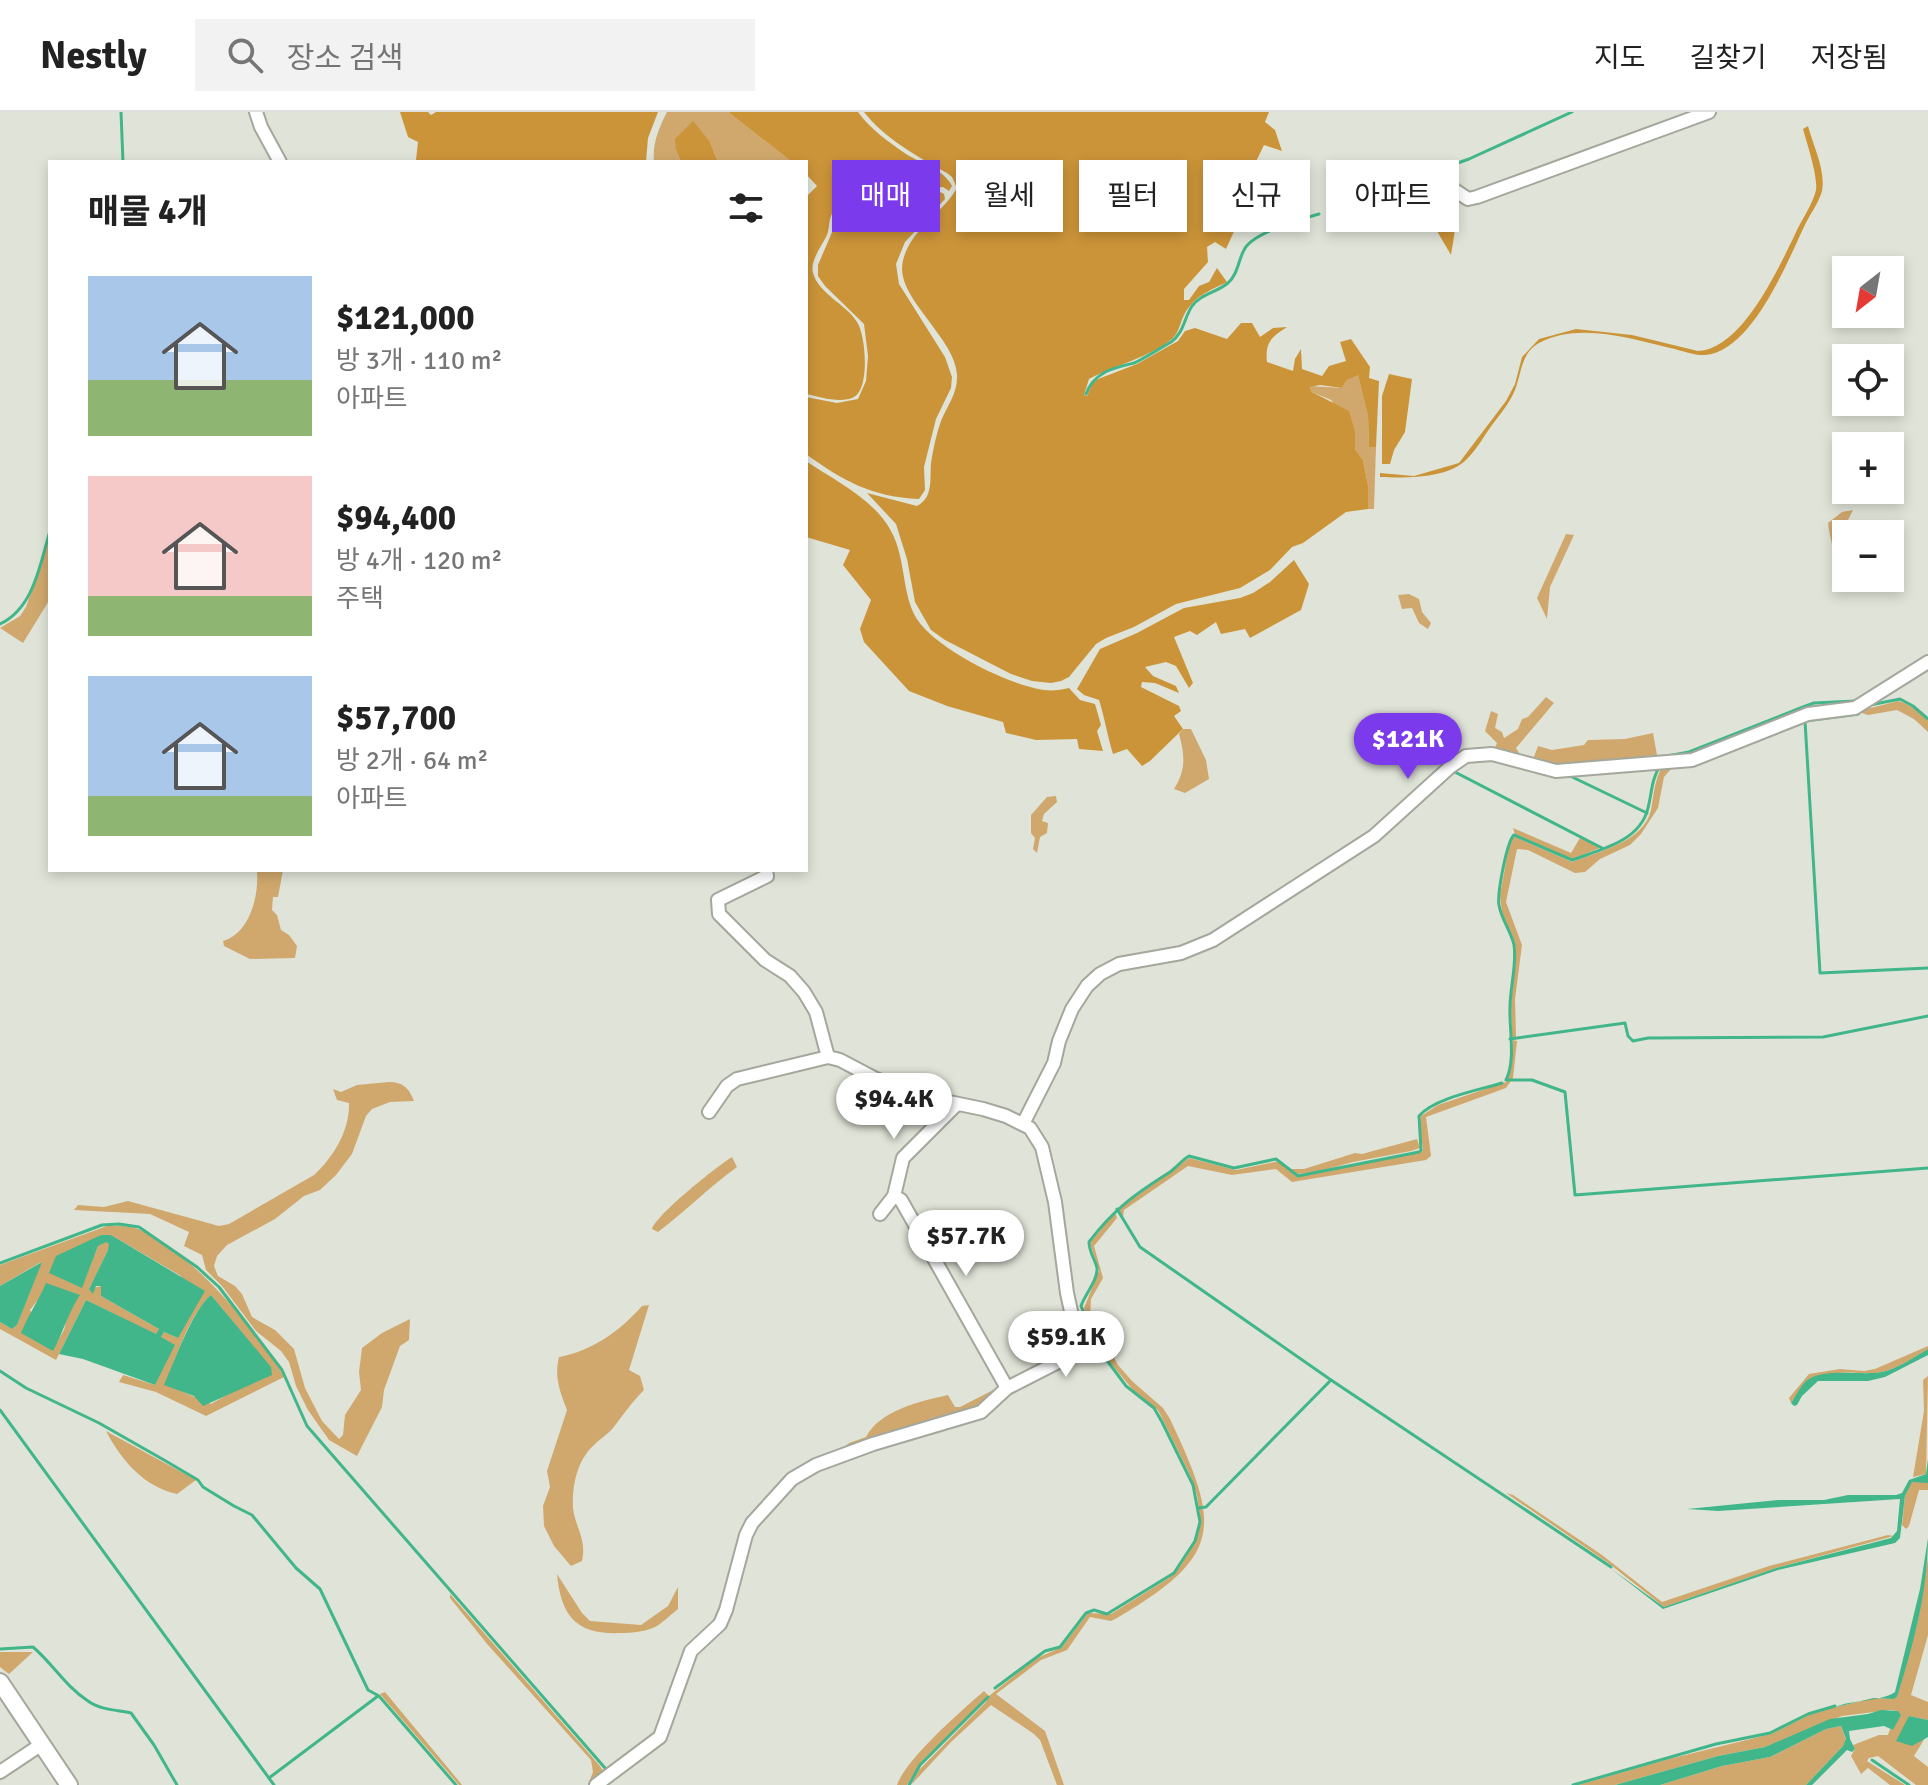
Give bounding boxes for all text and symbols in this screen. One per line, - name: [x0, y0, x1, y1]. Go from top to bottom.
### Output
- search box: [195, 19, 755, 91]
- text: Nestly: [40, 32, 147, 79]
- icon: search: [223, 33, 267, 77]
- text: 장소 검색: [287, 40, 404, 77]
- text: 지도: [1594, 41, 1645, 75]
- text: 길찾기: [1689, 41, 1767, 75]
- text: 저장됨: [1811, 41, 1888, 75]
- chip: 매매: [832, 160, 940, 232]
- chip: 월세: [956, 160, 1063, 232]
- chip: 필터: [1079, 160, 1187, 232]
- chip: 신규: [1203, 160, 1310, 232]
- chip: 아파트: [1326, 160, 1459, 232]
- icon: filters: [724, 186, 768, 230]
- text: 매물 4개: [88, 191, 208, 233]
- north arrow: [1832, 256, 1904, 328]
- map controls: [1832, 256, 1904, 592]
- text: $121,000: [336, 297, 475, 339]
- icon: home: [152, 308, 248, 404]
- button: locate: [1832, 344, 1904, 416]
- text: 방 3개 · 110 m²: [336, 345, 502, 377]
- text: 아파트: [336, 383, 408, 415]
- button: +: [1832, 432, 1904, 504]
- text: $94,400: [336, 497, 456, 539]
- icon: home: [152, 508, 248, 604]
- button: −: [1832, 520, 1904, 592]
- text: 방 4개 · 120 m²: [336, 545, 502, 577]
- text: 주택: [336, 583, 384, 615]
- text: $57,700: [336, 697, 456, 739]
- icon: home: [152, 708, 248, 804]
- pin: $121K: [1352, 713, 1464, 781]
- text: $121K: [1372, 723, 1444, 755]
- text: 방 2개 · 64 m²: [336, 745, 488, 777]
- text: 아파트: [336, 783, 408, 815]
- pin: $94.4K: [829, 1073, 959, 1141]
- text: $94.4K: [854, 1083, 934, 1115]
- pin: $57.7K: [901, 1210, 1031, 1278]
- text: $57.7K: [926, 1220, 1006, 1252]
- pin: $59.1K: [1001, 1311, 1131, 1379]
- text: $59.1K: [1026, 1321, 1106, 1353]

